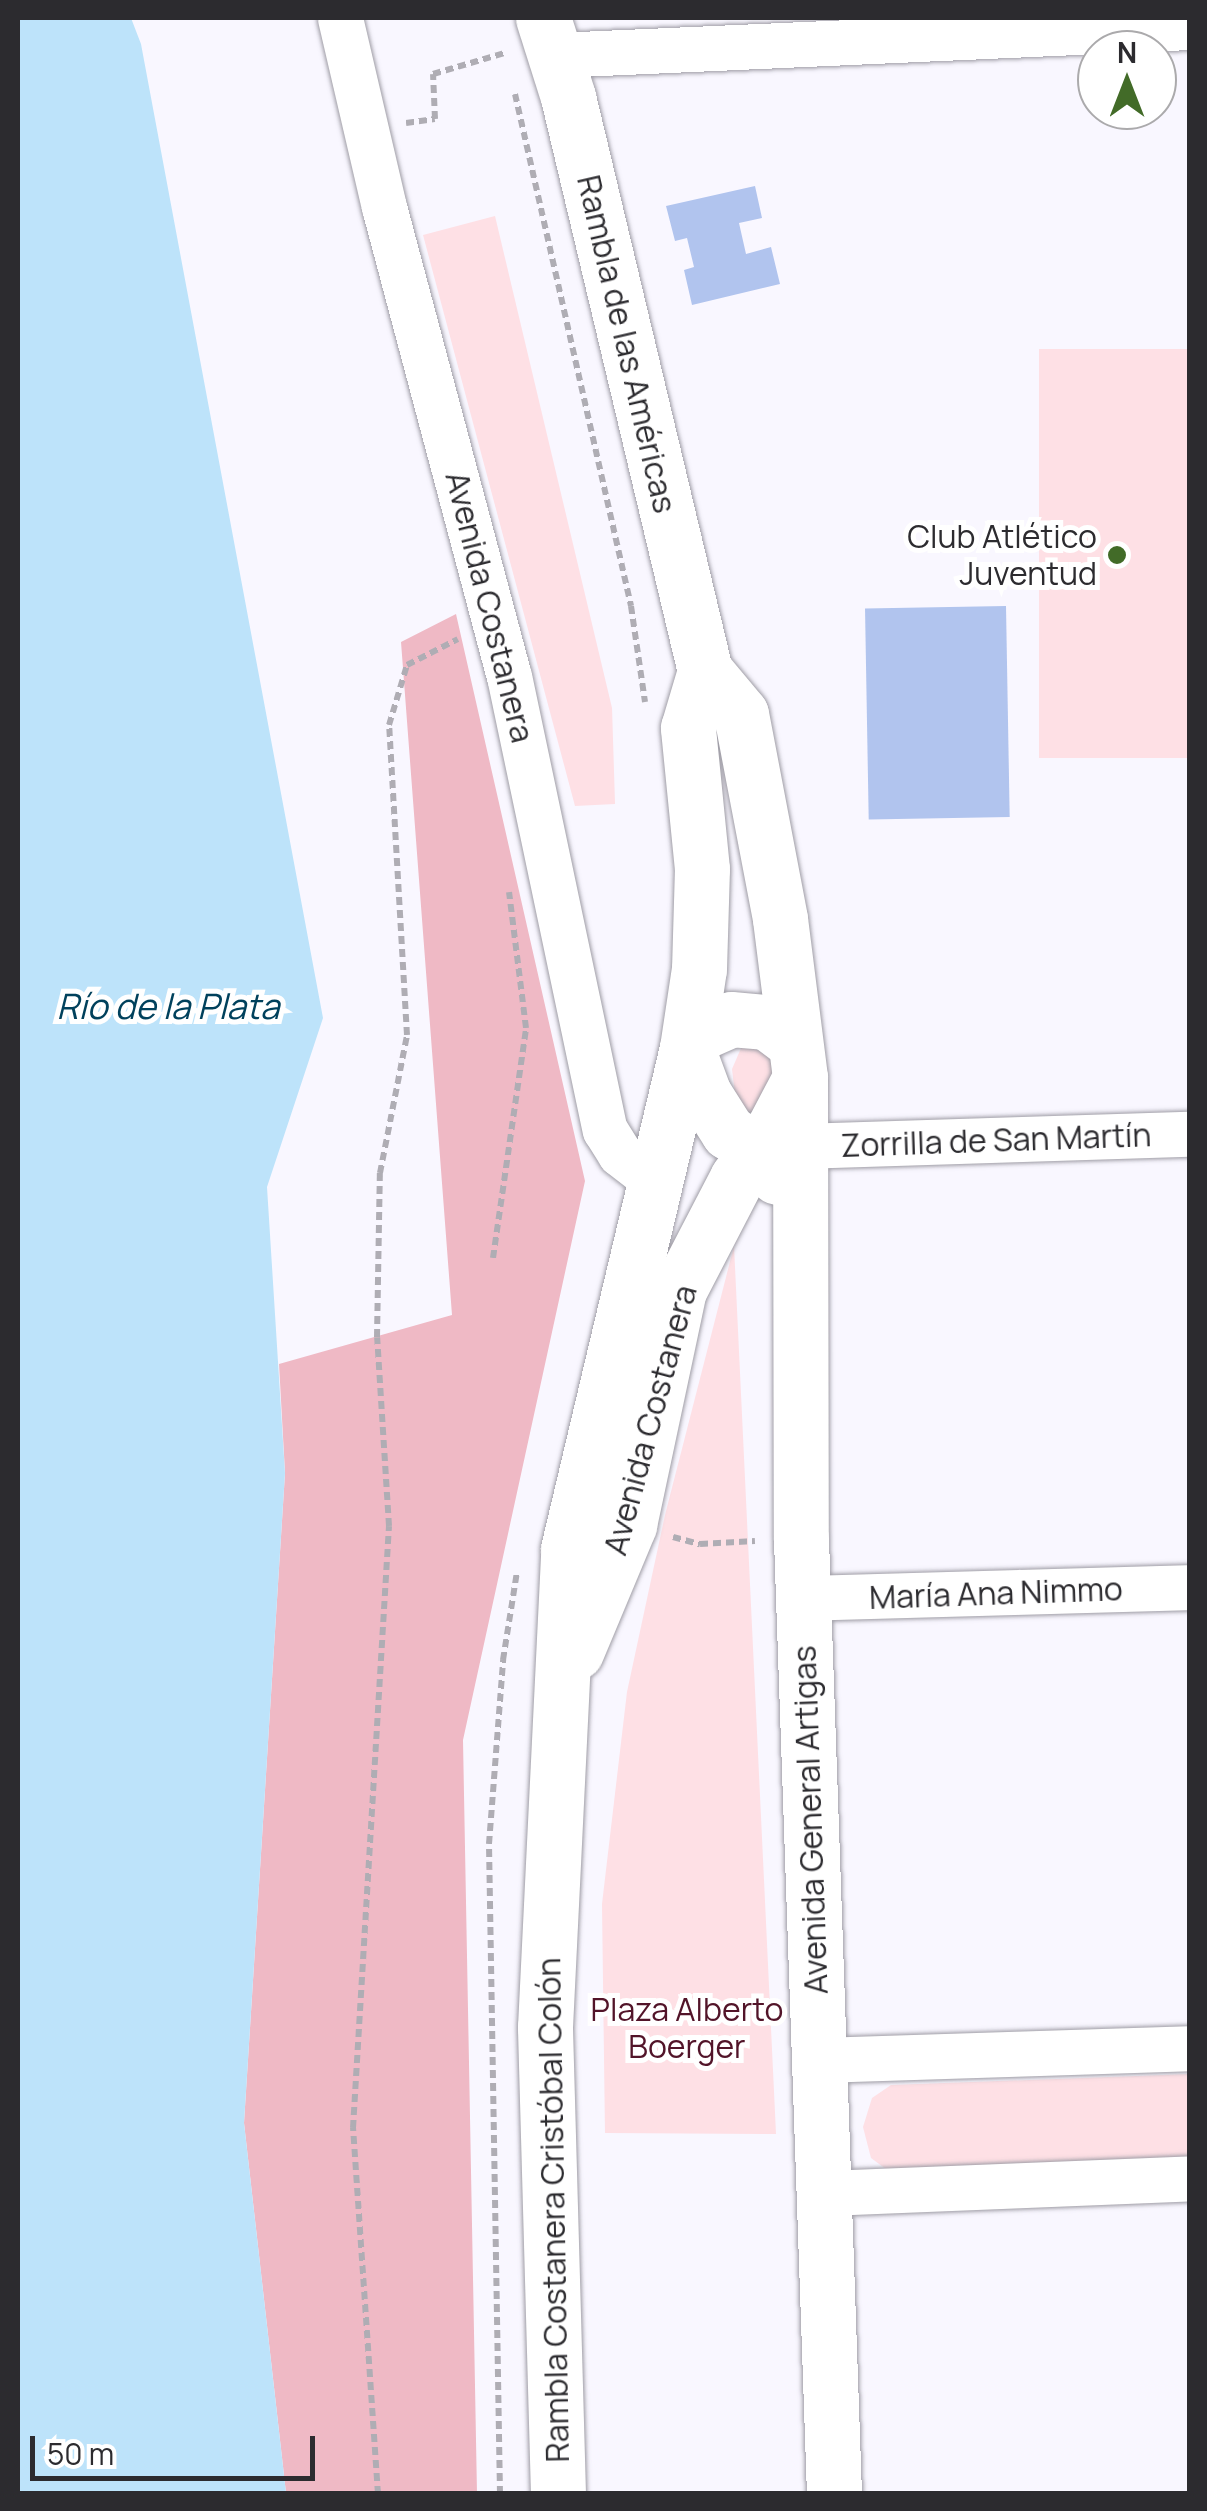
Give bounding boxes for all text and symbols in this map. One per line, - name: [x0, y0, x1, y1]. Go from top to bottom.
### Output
- north arrow: [1077, 30, 1177, 130]
- text: N: [1117, 33, 1137, 71]
- street label: Rambla de las Américas: [569, 171, 685, 517]
- street label: Avenida Costanera: [438, 468, 542, 746]
- place label: Club Atlético Juventud: [907, 518, 1097, 593]
- marker: Club Atlético Juventud: [1106, 544, 1128, 566]
- water label: Río de la Plata: [57, 985, 279, 1027]
- street label: Zorrilla de San Martín: [840, 1115, 1152, 1165]
- street label: Avenida Costanera: [596, 1281, 704, 1559]
- street label: María Ana Nimmo: [869, 1569, 1123, 1617]
- street label: Avenida General Artigas: [785, 1645, 835, 1995]
- street label: Rambla Costanera Cristóbal Colón: [529, 1957, 577, 2463]
- park label: Plaza Alberto Boerger: [591, 1991, 783, 2066]
- scale bar: [35, 2416, 320, 2478]
- text: 50 m: [47, 2433, 114, 2474]

